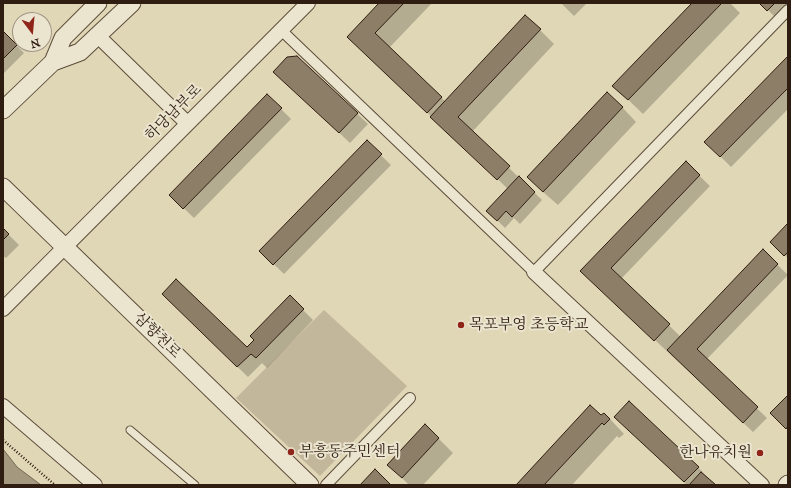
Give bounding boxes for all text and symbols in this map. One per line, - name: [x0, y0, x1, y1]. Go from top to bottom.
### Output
- north arrow: [12, 12, 52, 52]
- text: N: [29, 36, 41, 51]
- street label: 하당남부로: [142, 81, 206, 145]
- street label: 삼향천로: [130, 309, 184, 363]
- place label: 목포부영 초등학교: [469, 316, 588, 334]
- marker: 목포부영 초등학교: [456, 320, 466, 330]
- place label: 부흥동주민센터: [299, 443, 400, 461]
- place label: 한나유치원: [680, 444, 752, 462]
- marker: 부흥동주민센터: [286, 447, 296, 457]
- marker: 한나유치원: [755, 448, 765, 458]

